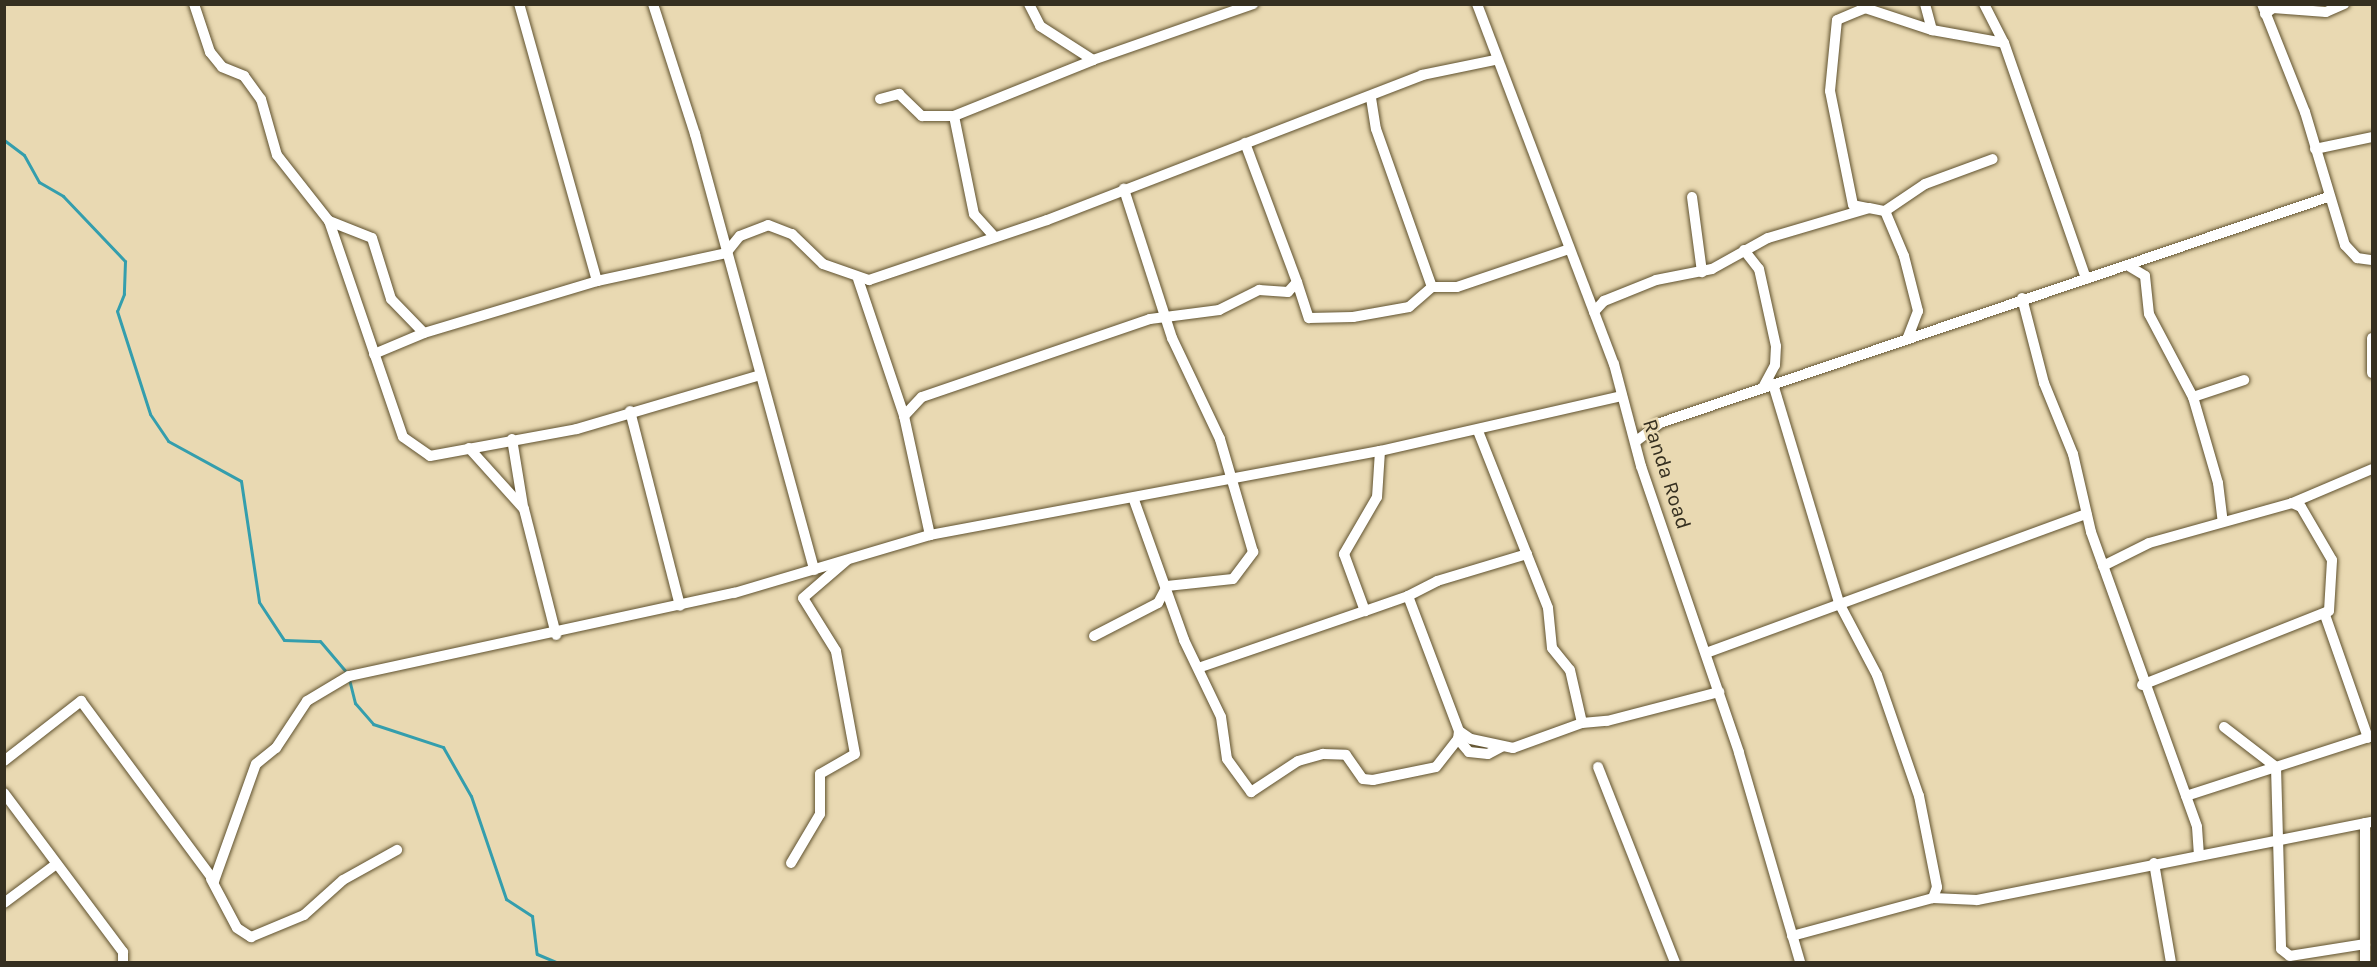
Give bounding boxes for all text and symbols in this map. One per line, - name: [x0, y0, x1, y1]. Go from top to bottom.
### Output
- street label: Randa Road: [1637, 416, 1697, 532]

